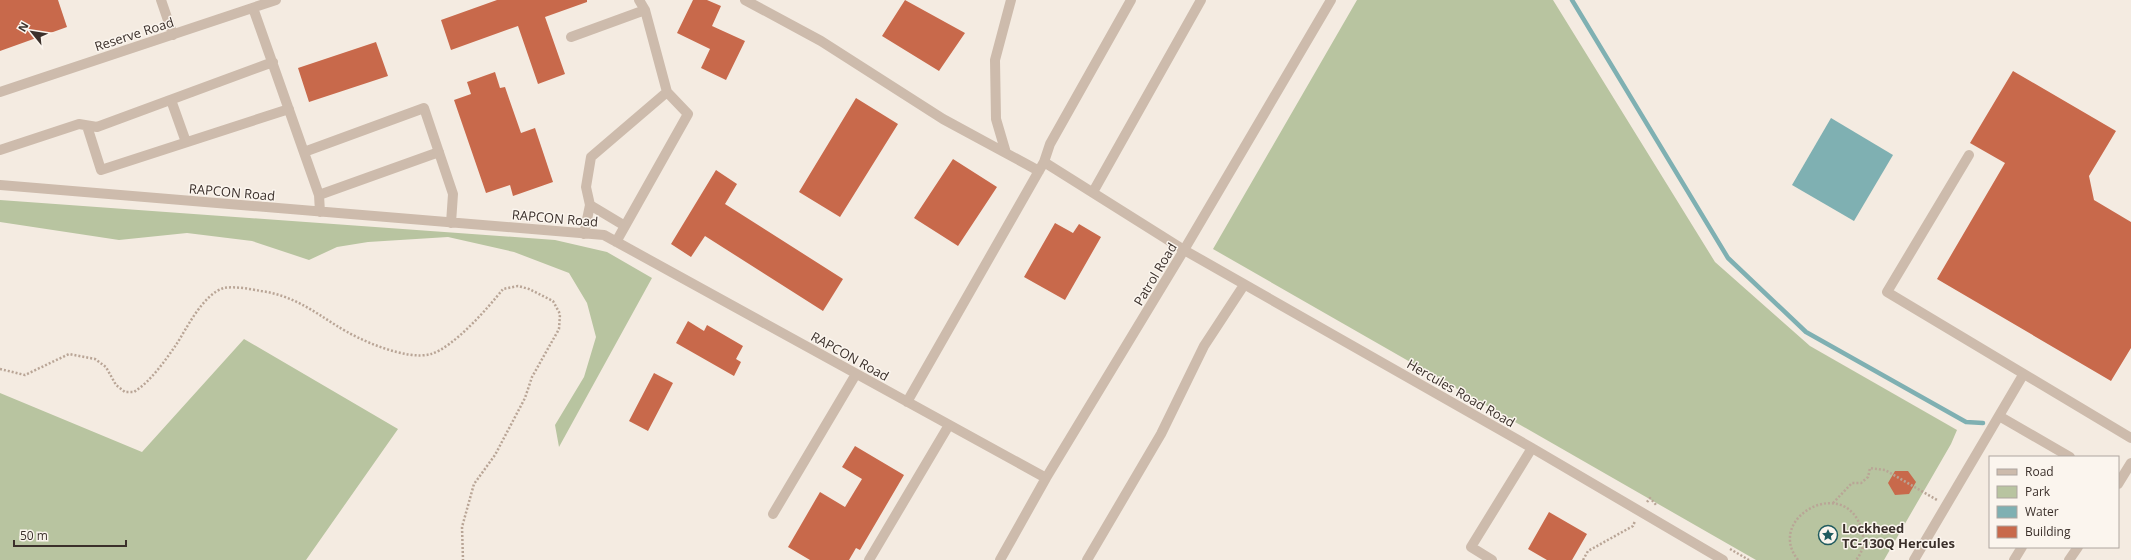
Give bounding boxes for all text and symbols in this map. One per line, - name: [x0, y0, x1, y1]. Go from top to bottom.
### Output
- north arrow: [12, 12, 52, 52]
- street label: Reserve Road: [92, 13, 176, 55]
- text: N: [14, 19, 32, 34]
- street label: RAPCON Road: [188, 179, 276, 205]
- street label: RAPCON Road: [511, 205, 599, 231]
- street label: Patrol Road: [1129, 239, 1181, 309]
- street label: RAPCON Road: [808, 327, 892, 385]
- street label: Hercules Road Road: [1404, 355, 1518, 431]
- legend: [1989, 456, 2119, 548]
- text: Road: [2025, 463, 2054, 480]
- text: Park: [2025, 483, 2051, 500]
- text: Water: [2025, 503, 2059, 520]
- place label: Lockheed TC-130Q Hercules: [1842, 519, 1955, 552]
- scale bar: [14, 522, 126, 548]
- text: Building: [2025, 523, 2071, 540]
- place icon: Lockheed TC-130Q Hercules: [1817, 524, 1839, 546]
- text: 50 m: [20, 527, 48, 544]

